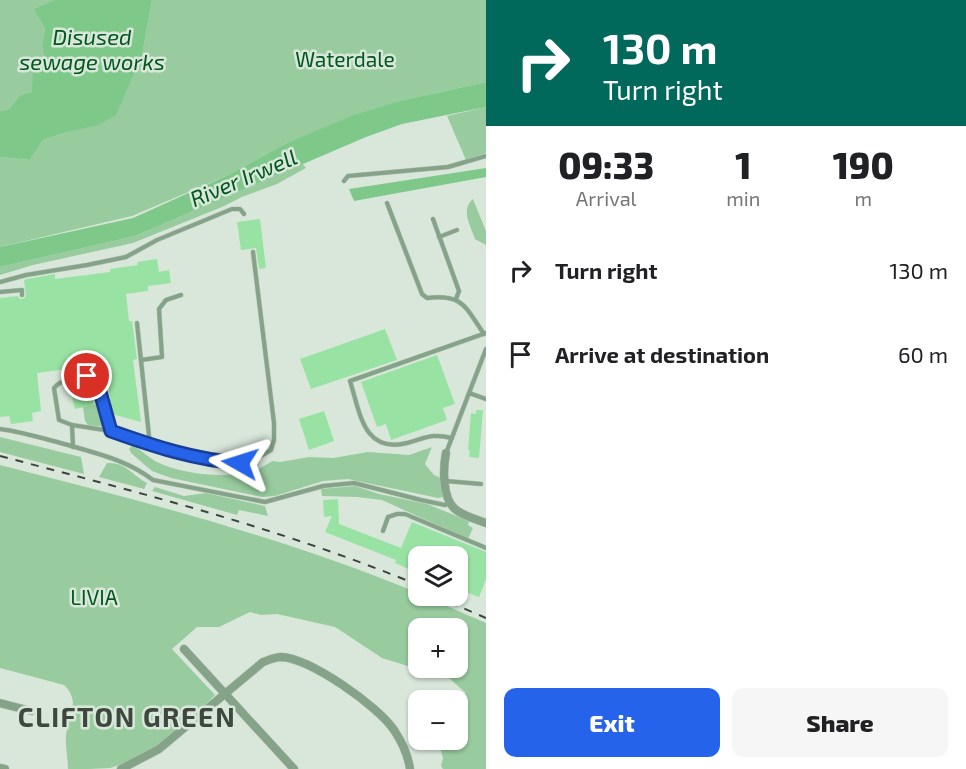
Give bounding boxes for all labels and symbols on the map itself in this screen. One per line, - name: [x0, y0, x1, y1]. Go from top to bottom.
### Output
- water label: Disused sewage works: [19, 23, 165, 74]
- park label: Waterdale: [295, 46, 395, 71]
- water label: River Irwell: [186, 143, 300, 211]
- pin: [61, 350, 112, 401]
- position arrow: [208, 431, 272, 495]
- park label: LIVIA: [70, 584, 118, 609]
- district label: CLIFTON GREEN: [18, 700, 236, 732]

